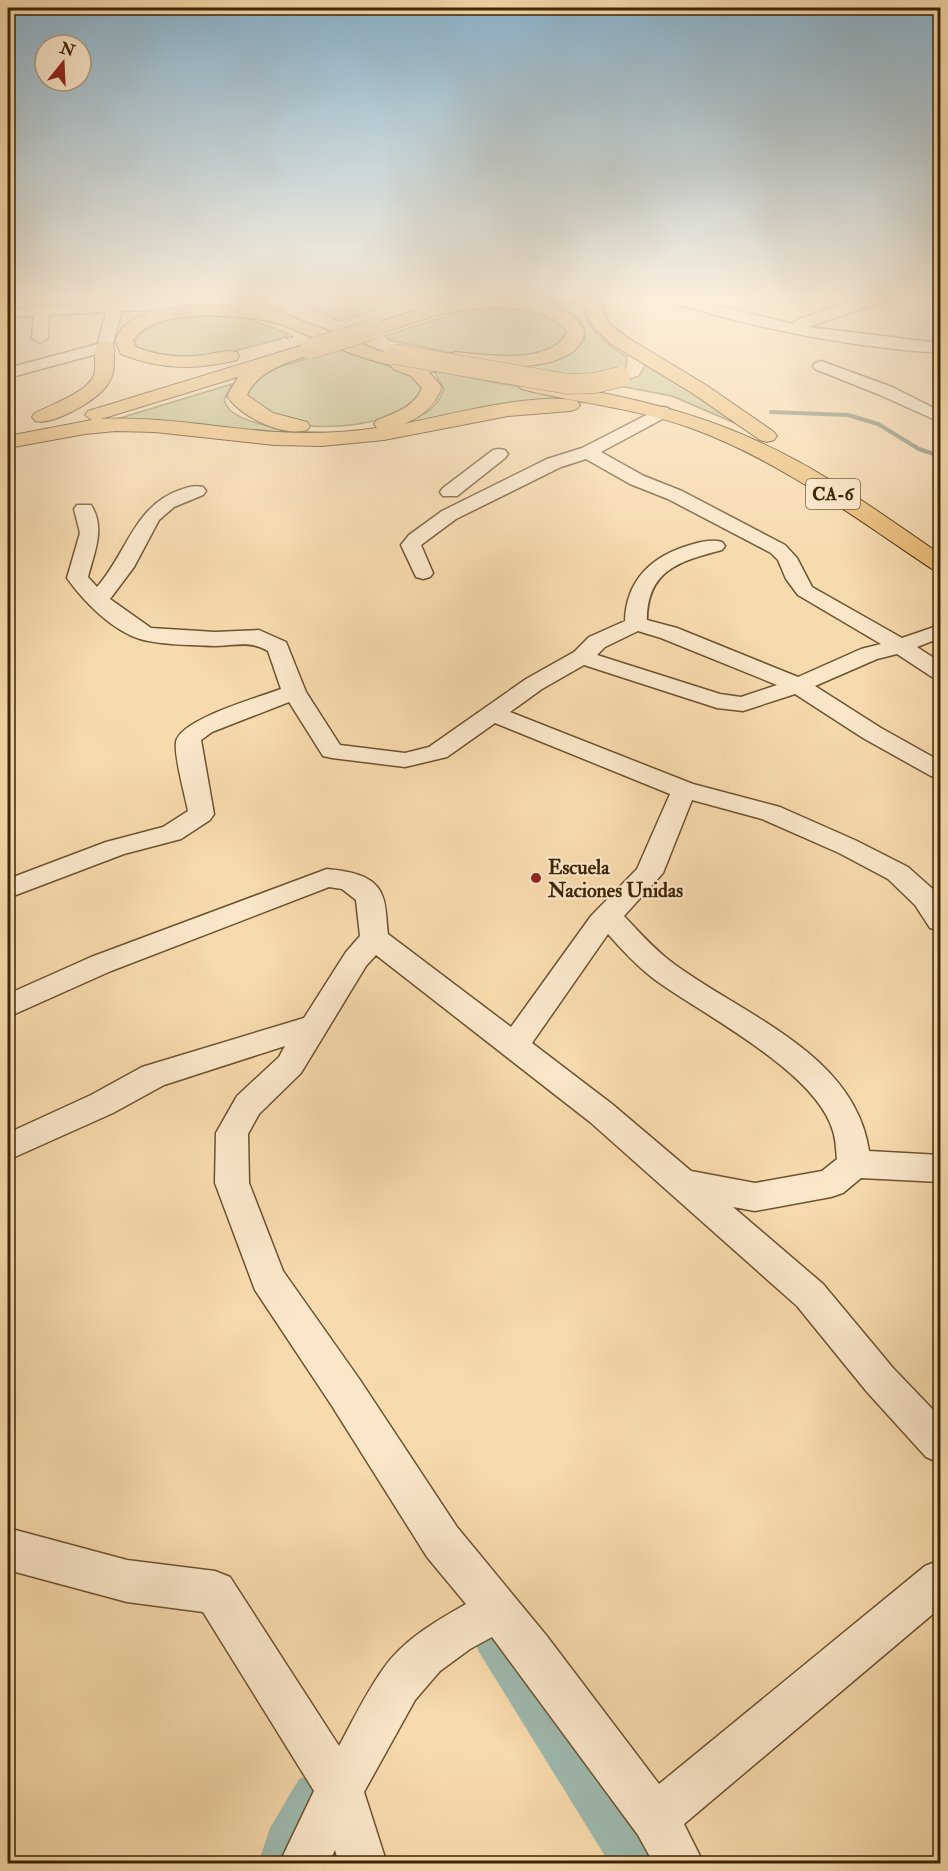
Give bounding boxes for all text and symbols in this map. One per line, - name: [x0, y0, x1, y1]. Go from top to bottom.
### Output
- north arrow: [33, 33, 93, 93]
- text: N: [56, 38, 78, 62]
- road number: CA-6: [806, 479, 860, 509]
- place label: Escuela Naciones Unidas: [547, 855, 683, 903]
- marker: Escuela Naciones Unidas: [529, 871, 543, 885]

